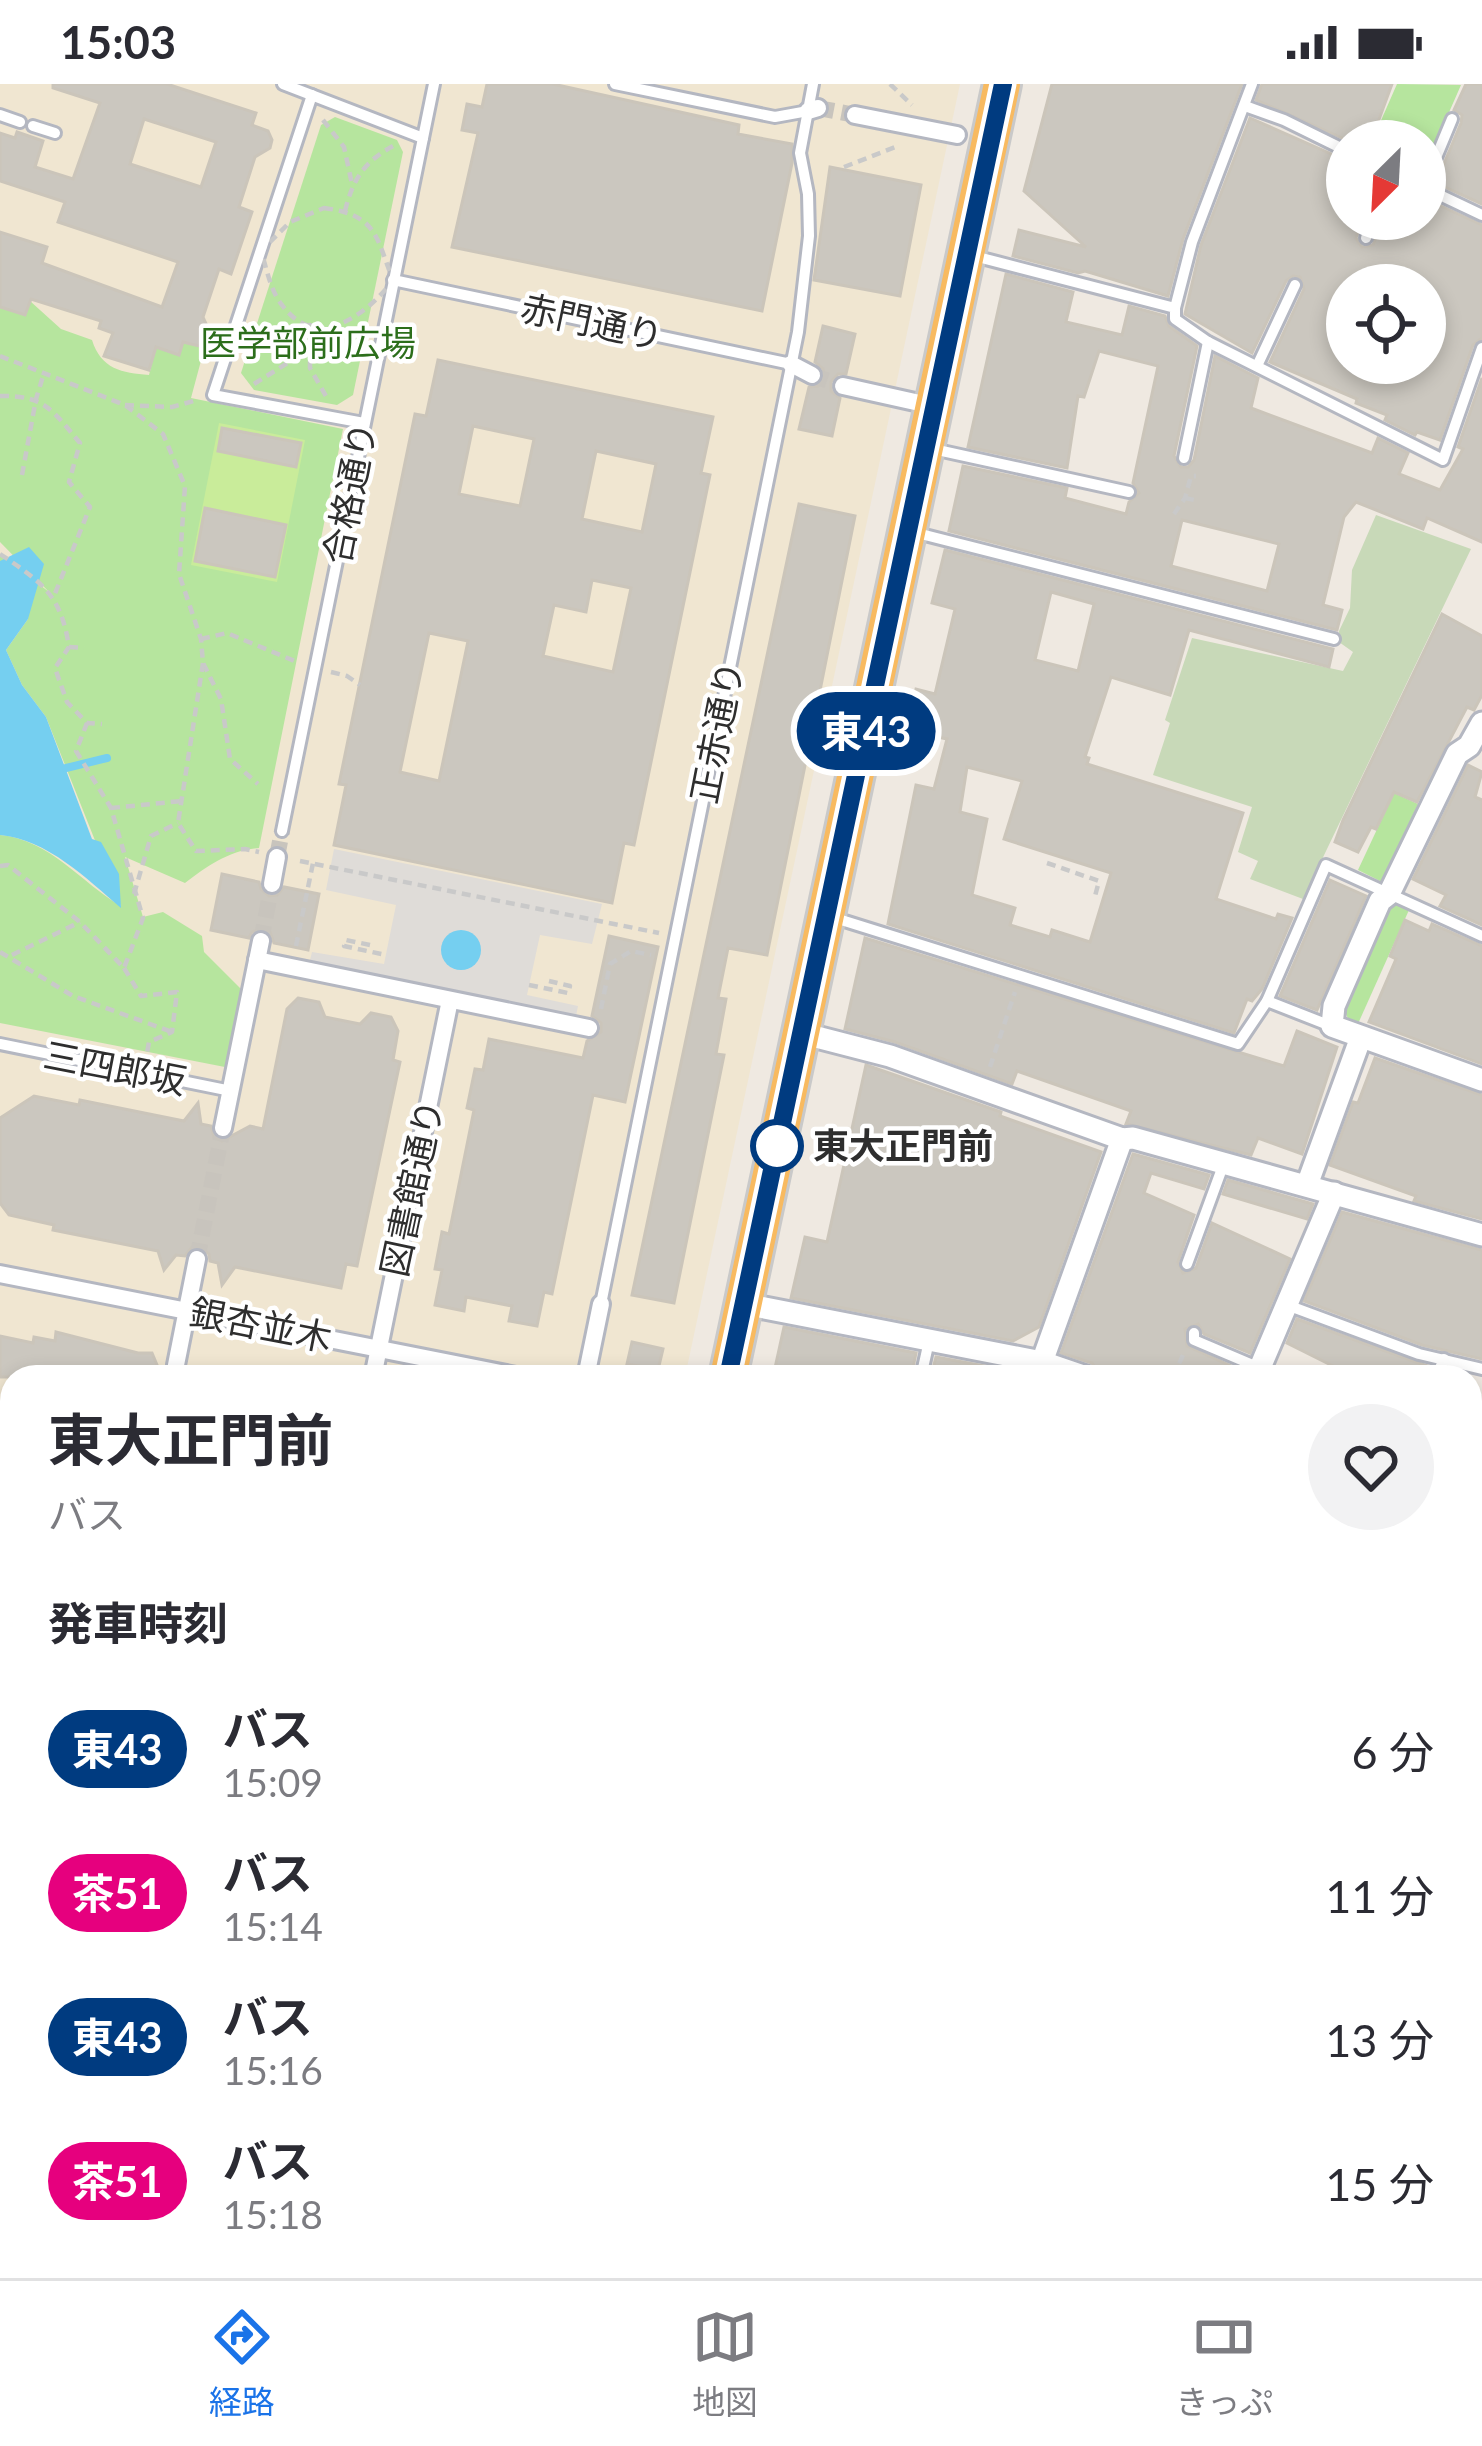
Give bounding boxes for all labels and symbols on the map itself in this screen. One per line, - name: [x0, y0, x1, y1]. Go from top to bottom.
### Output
- north arrow: [1326, 120, 1446, 240]
- street label: 赤門通り: [517, 285, 667, 358]
- park label: 医学部前広場: [200, 320, 416, 364]
- street label: 合格通り: [314, 418, 384, 568]
- street label: 正赤通り: [681, 657, 751, 807]
- line badge: 東43: [797, 692, 935, 770]
- street label: 三四郎坂: [40, 1032, 190, 1102]
- street label: 図書館通り: [371, 1095, 451, 1280]
- marker: 東大正門前: [752, 1121, 802, 1171]
- place label: 東大正門前: [813, 1123, 993, 1167]
- street label: 銀杏並木: [186, 1289, 336, 1359]

